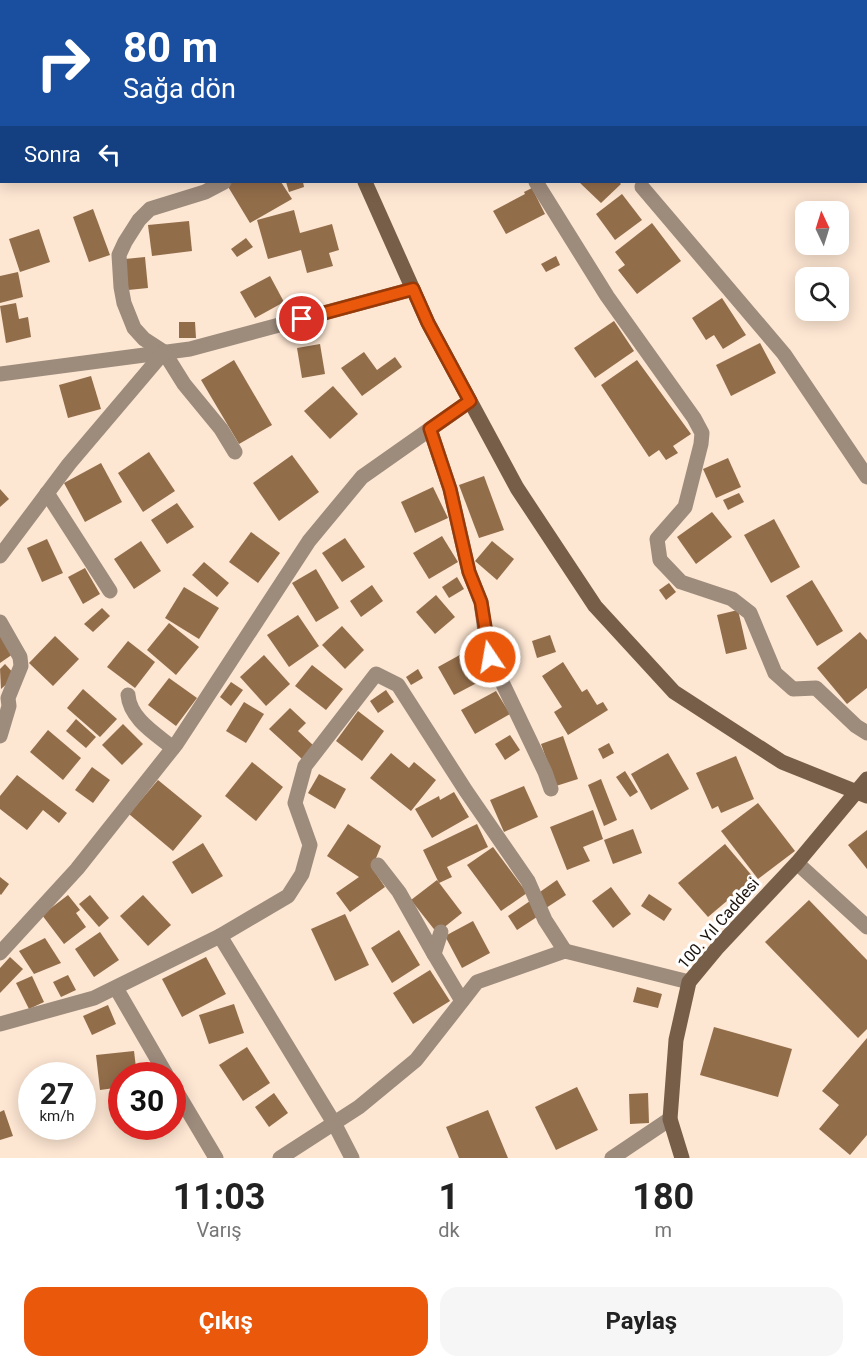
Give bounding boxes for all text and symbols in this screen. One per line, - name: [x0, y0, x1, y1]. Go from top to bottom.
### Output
- text: 80 m: [123, 23, 218, 72]
- icon: right: [24, 24, 102, 102]
- text: Sağa dön: [123, 73, 236, 105]
- icon: left: [93, 138, 126, 171]
- text: Sonra: [24, 142, 81, 167]
- north arrow: [795, 201, 849, 255]
- map controls: [795, 201, 849, 321]
- button: search: [795, 267, 849, 321]
- pin: [276, 293, 327, 344]
- icon: arrive: [285, 302, 318, 335]
- position arrow: [458, 625, 522, 689]
- street label: 100. Yıl Caddesi: [674, 874, 763, 973]
- speed limit sign: 30: [108, 1062, 186, 1140]
- text: 27: [40, 1076, 74, 1111]
- text: km/h: [39, 1107, 75, 1125]
- text: 11:03: [173, 1176, 265, 1218]
- text: 1: [439, 1176, 459, 1218]
- text: 180: [632, 1176, 694, 1218]
- text: Varış: [196, 1218, 242, 1242]
- text: dk: [438, 1218, 460, 1242]
- text: m: [655, 1218, 672, 1242]
- button: Çıkış: [24, 1287, 428, 1356]
- button: Paylaş: [440, 1287, 843, 1356]

